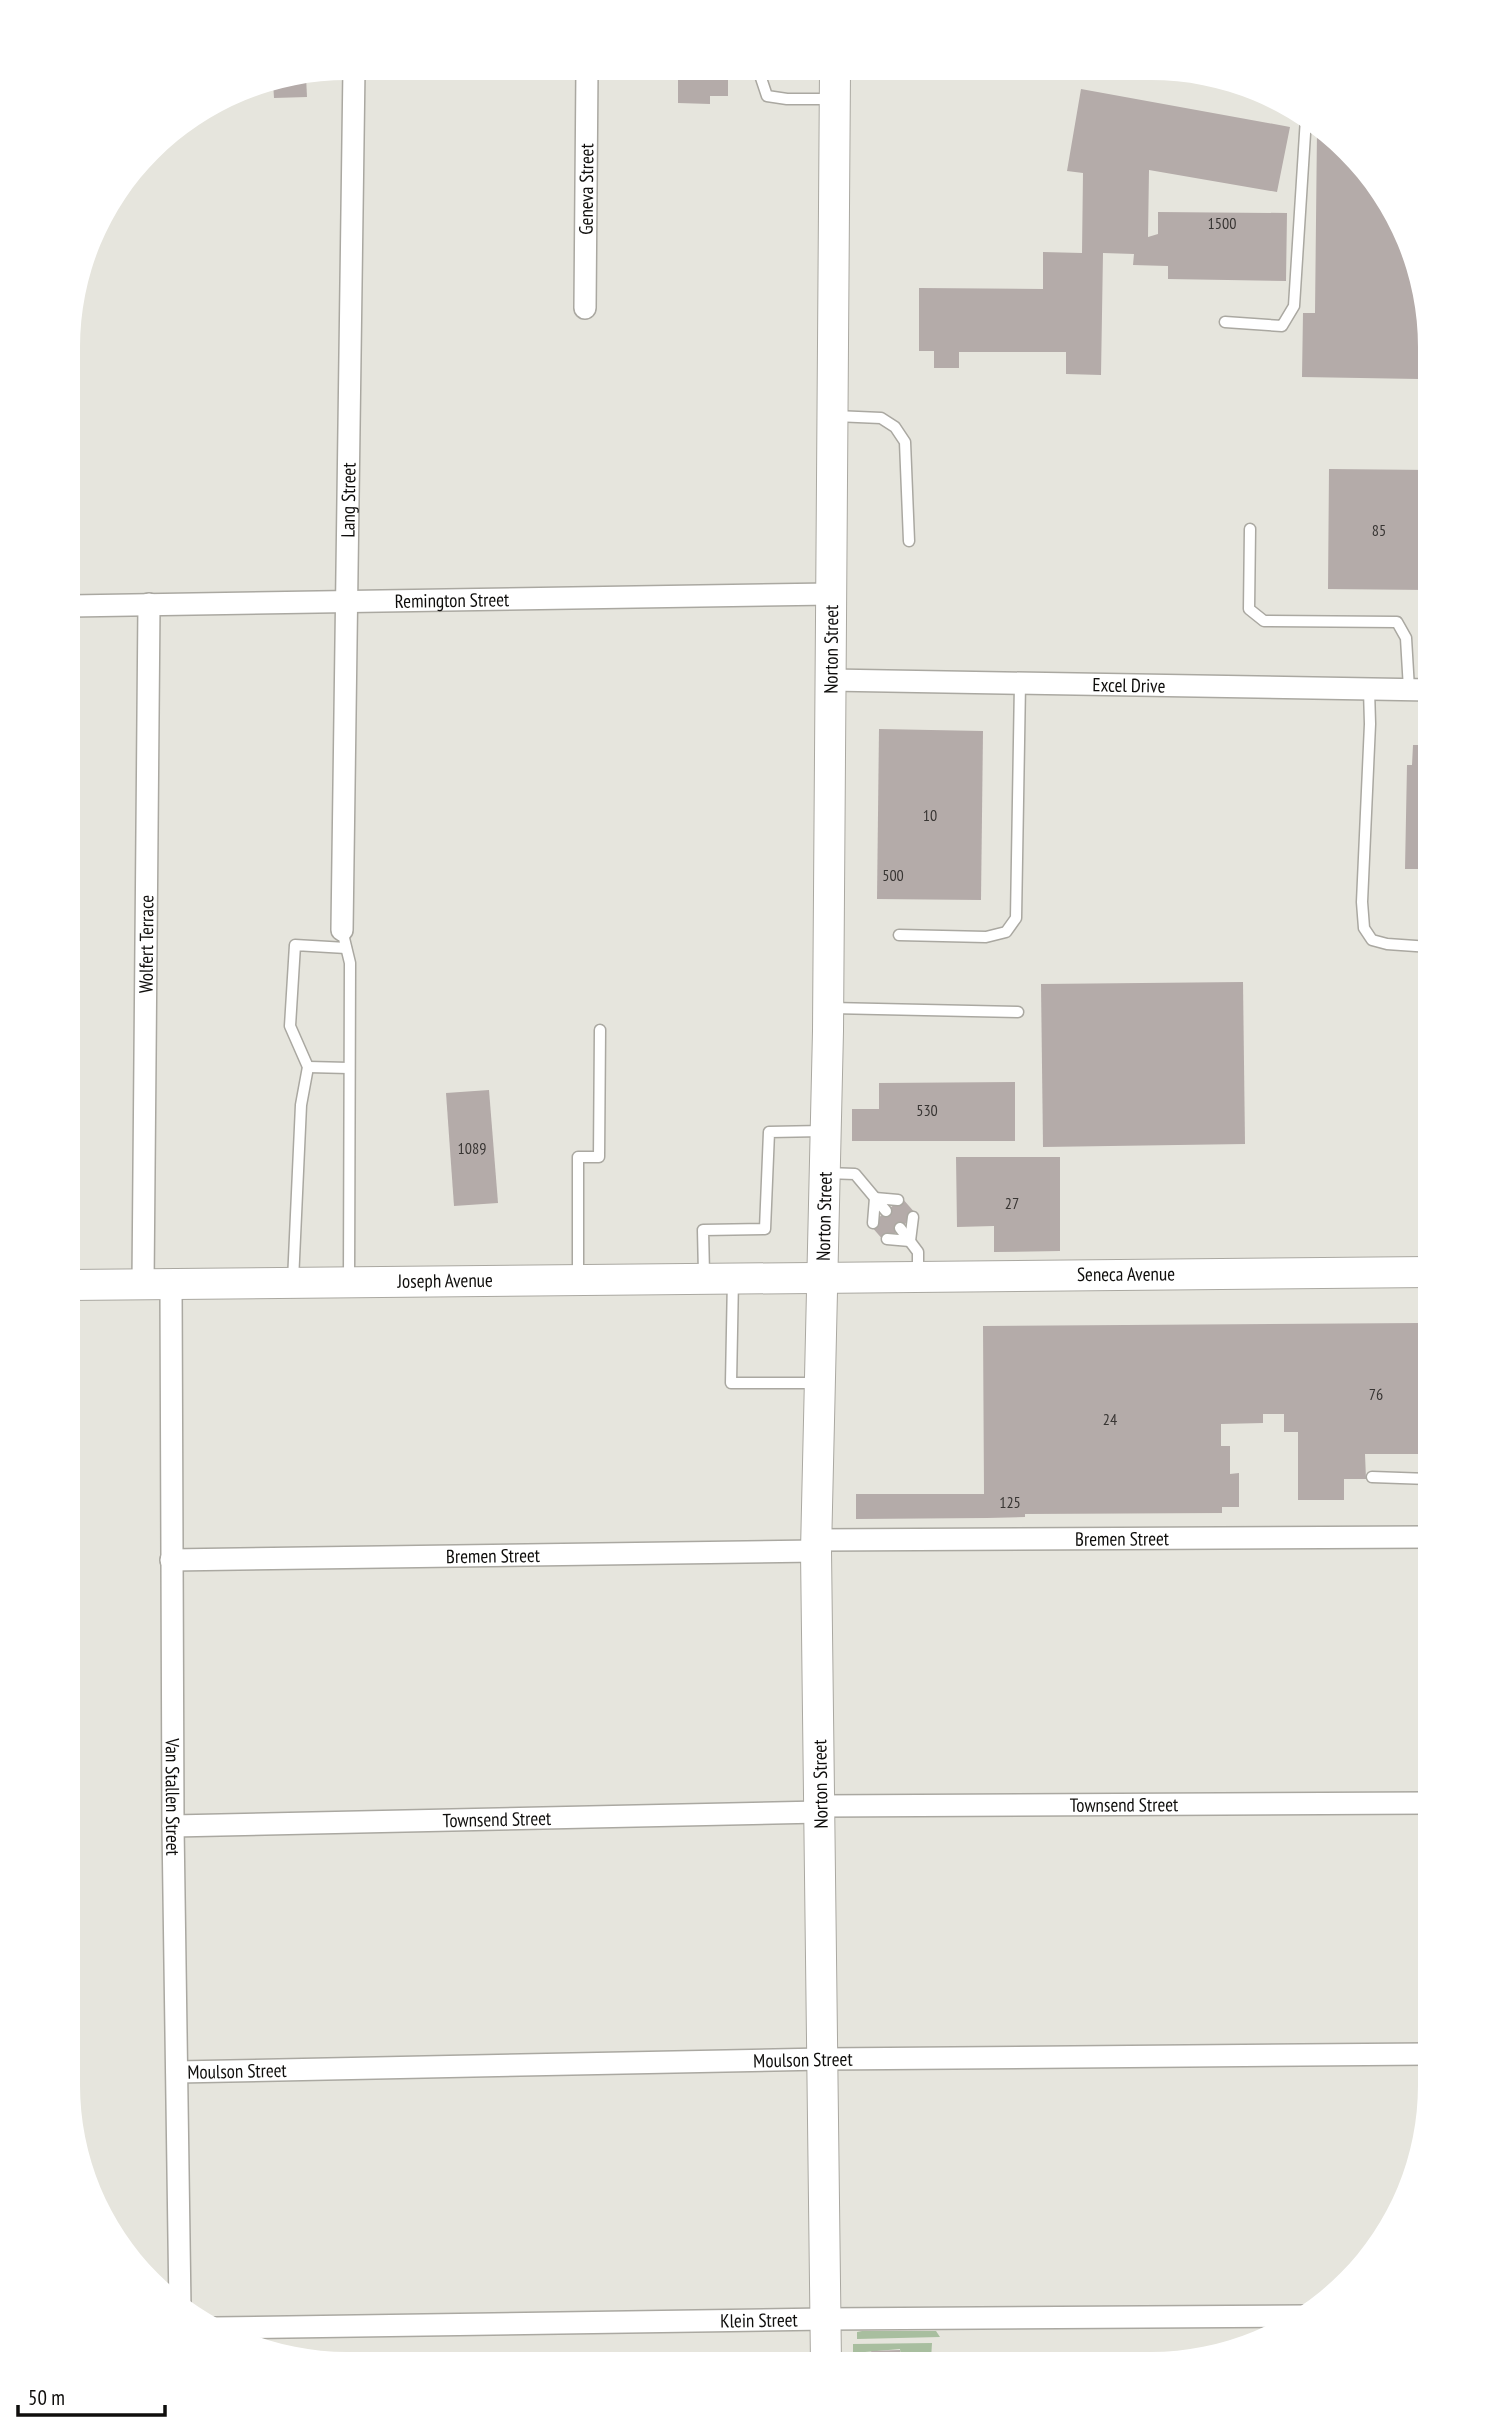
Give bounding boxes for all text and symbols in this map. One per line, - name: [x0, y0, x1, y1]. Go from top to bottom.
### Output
- street label: Geneva Street: [574, 142, 598, 235]
- house number: 1500: [1208, 213, 1236, 233]
- street label: Lang Street: [335, 462, 361, 538]
- house number: 85: [1372, 520, 1386, 540]
- street label: Remington Street: [395, 587, 510, 613]
- street label: Norton Street: [818, 604, 843, 694]
- street label: Excel Drive: [1092, 672, 1166, 698]
- house number: 10: [923, 805, 937, 825]
- house number: 500: [882, 865, 904, 885]
- street label: Wolfert Terrace: [134, 894, 158, 993]
- house number: 530: [916, 1100, 938, 1120]
- house number: 1089: [458, 1138, 486, 1158]
- street label: Norton Street: [811, 1171, 837, 1261]
- house number: 27: [1005, 1193, 1019, 1213]
- street label: Seneca Avenue: [1077, 1261, 1175, 1286]
- street label: Joseph Avenue: [396, 1268, 493, 1293]
- house number: 76: [1369, 1384, 1383, 1404]
- house number: 24: [1103, 1409, 1117, 1429]
- house number: 125: [999, 1492, 1021, 1512]
- street label: Bremen Street: [1075, 1526, 1170, 1551]
- street label: Bremen Street: [446, 1543, 541, 1568]
- street label: Van Stallen Street: [161, 1737, 185, 1857]
- street label: Norton Street: [807, 1738, 833, 1829]
- street label: Townsend Street: [1070, 1792, 1179, 1817]
- street label: Townsend Street: [442, 1806, 552, 1832]
- street label: Moulson Street: [753, 2047, 853, 2072]
- street label: Moulson Street: [187, 2058, 288, 2084]
- street label: Klein Street: [720, 2307, 799, 2333]
- scale bar: [18, 2374, 164, 2418]
- text: 50 m: [28, 2384, 65, 2411]

